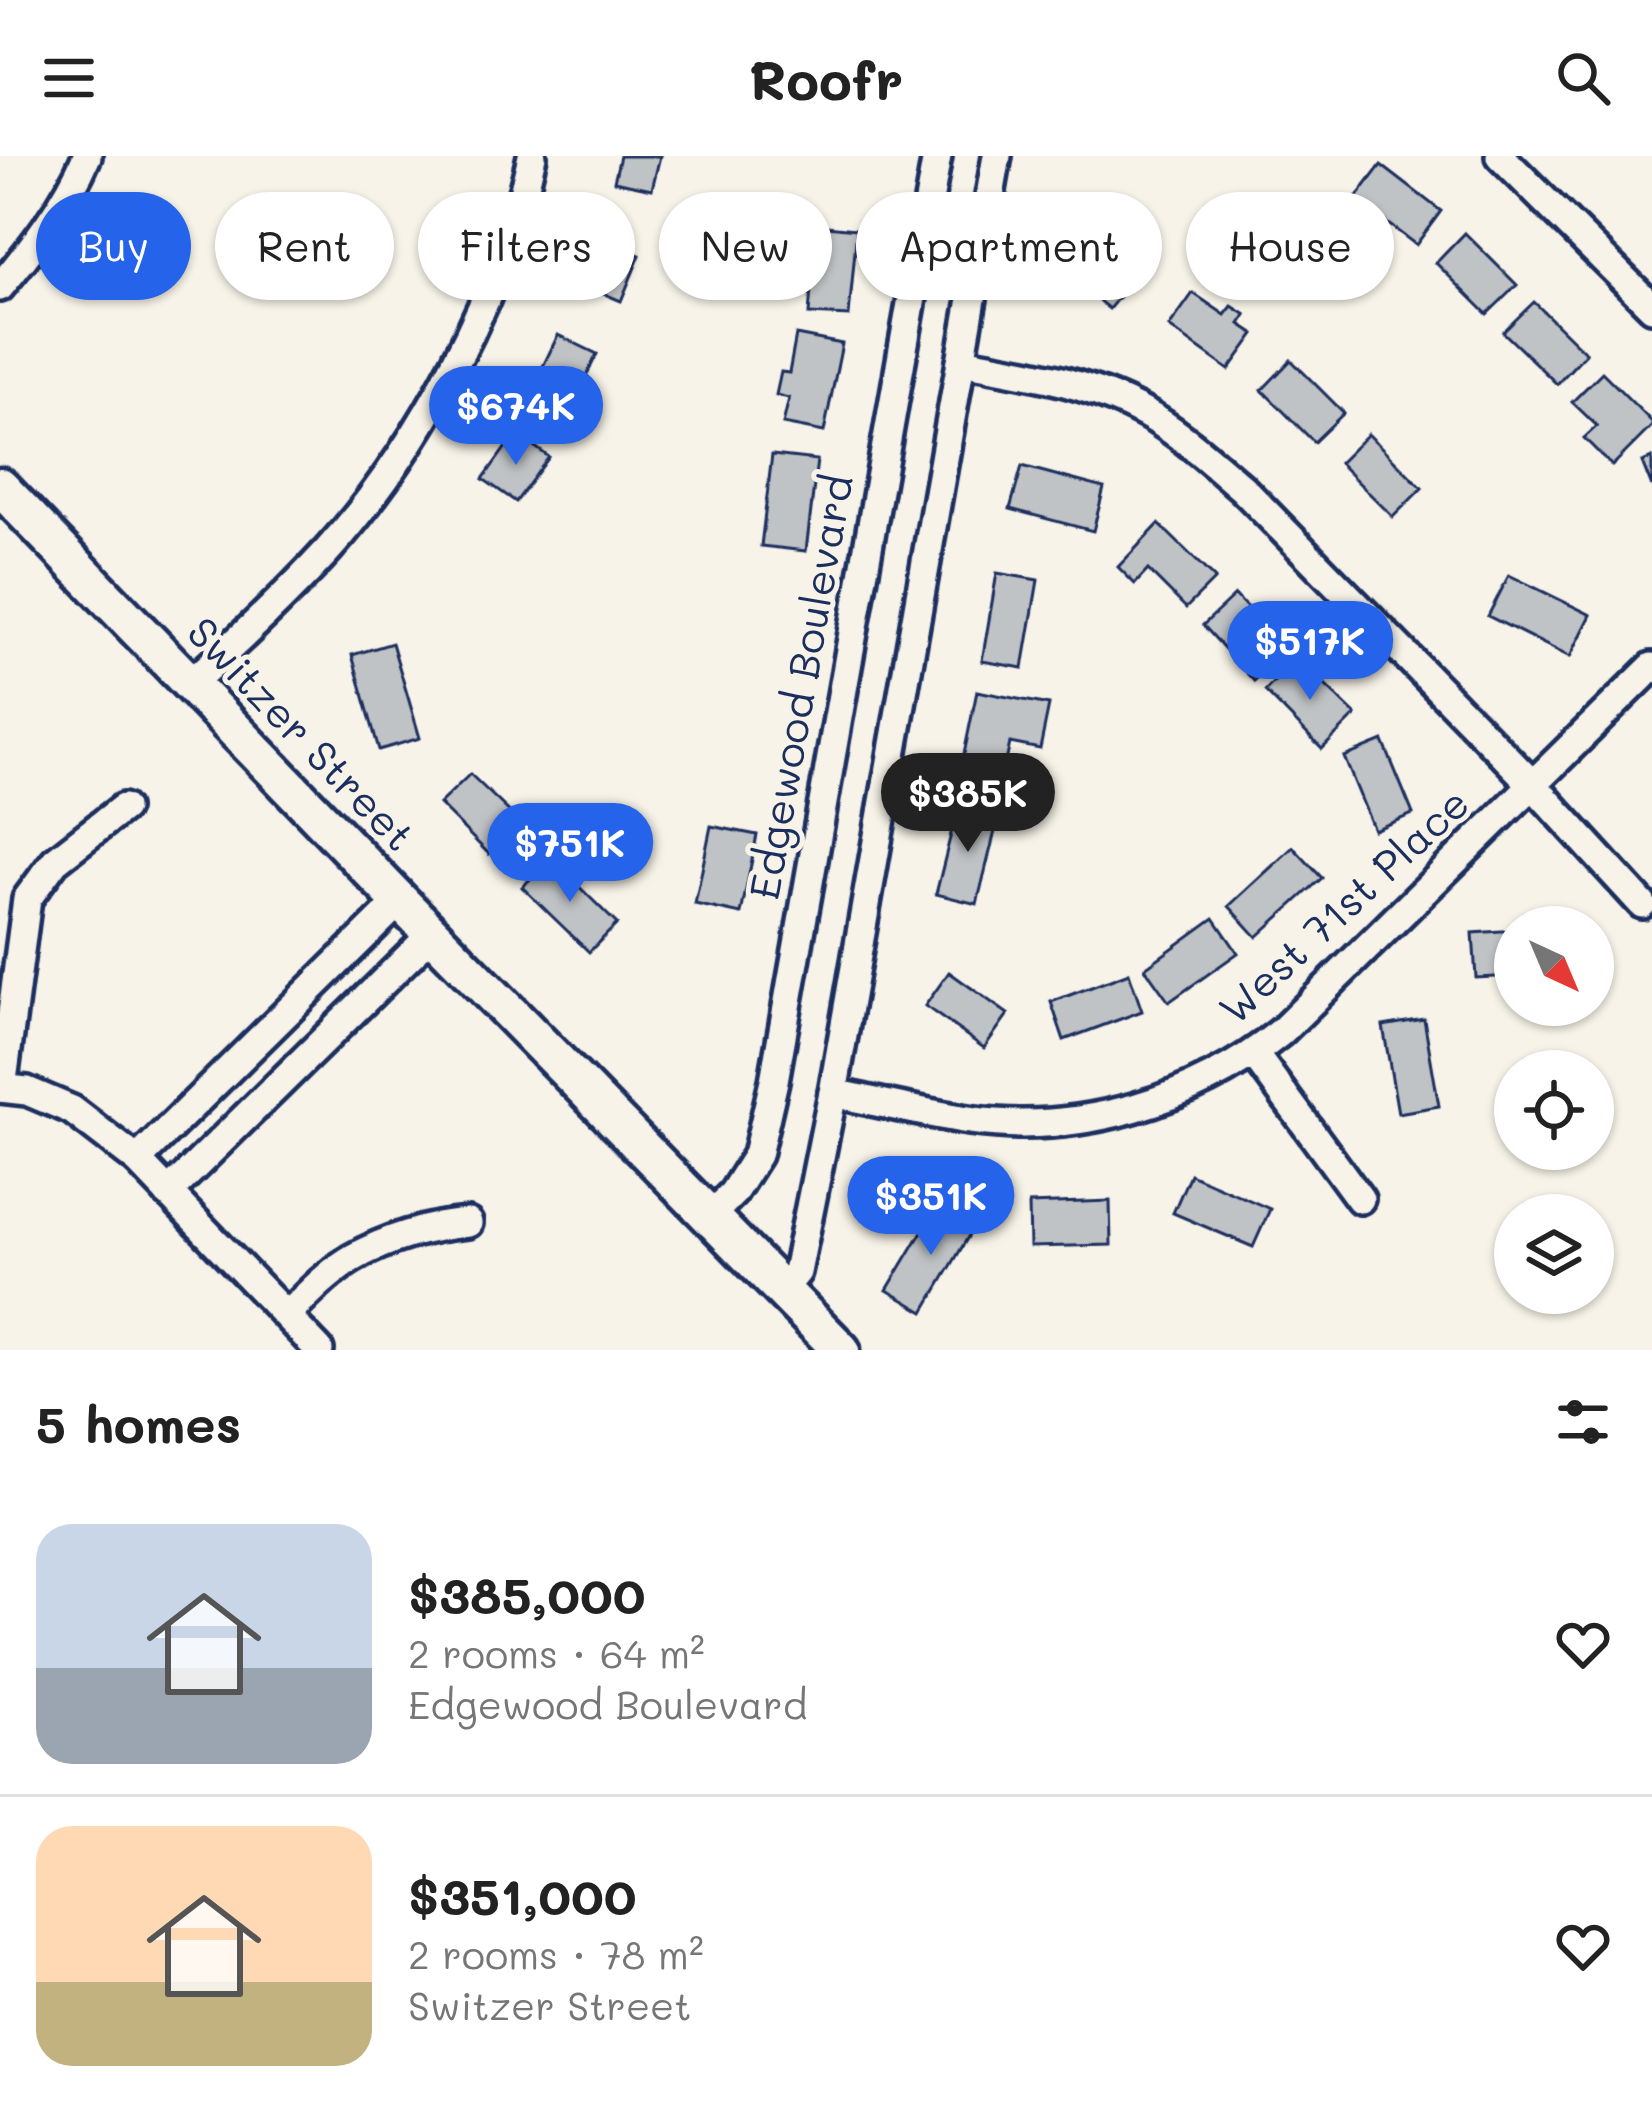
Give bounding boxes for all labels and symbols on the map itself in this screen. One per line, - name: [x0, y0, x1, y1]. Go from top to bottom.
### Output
- pin: $674K: [432, 366, 600, 468]
- street label: Edgewood Boulevard: [735, 470, 864, 903]
- pin: $517K: [1226, 601, 1394, 703]
- street label: Switzer Street: [176, 604, 428, 862]
- pin: $385K: [884, 753, 1052, 855]
- street label: West 71st Place: [1206, 775, 1480, 1035]
- pin: $751K: [486, 803, 654, 905]
- north arrow: [1494, 906, 1614, 1026]
- pin: $351K: [847, 1156, 1015, 1258]

